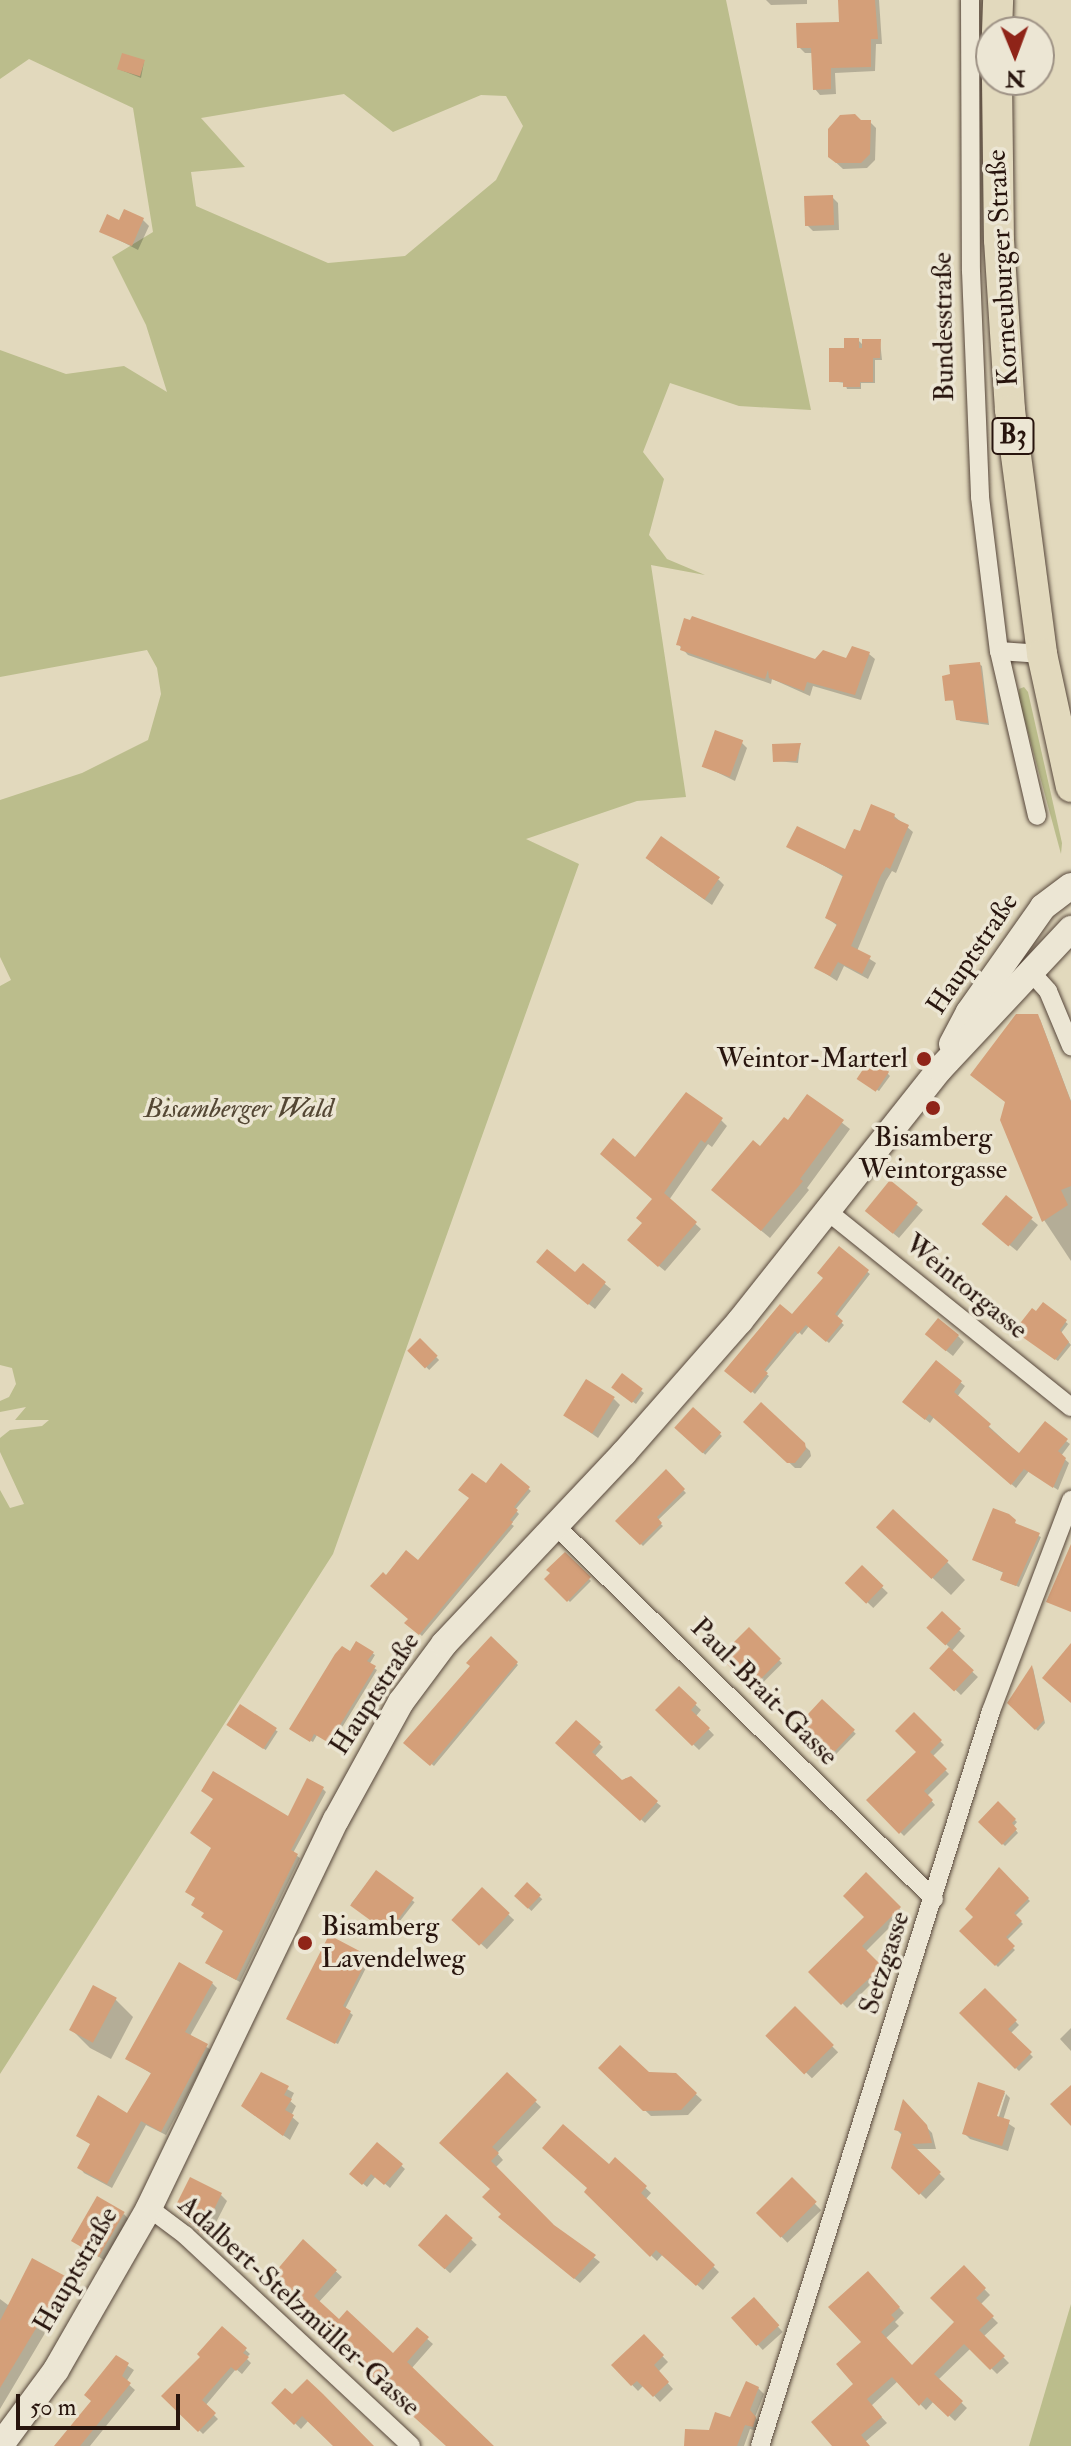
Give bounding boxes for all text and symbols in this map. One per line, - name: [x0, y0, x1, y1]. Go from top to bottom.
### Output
- north arrow: [975, 16, 1055, 96]
- text: N: [1005, 64, 1025, 92]
- street label: Korneuburger Straße: [980, 149, 1026, 387]
- street label: Bundesstraße: [926, 252, 962, 402]
- road number: B3: [991, 414, 1035, 458]
- street label: Hauptstraße: [920, 887, 1026, 1021]
- place label: Weintor-Marterl: [717, 1042, 908, 1076]
- marker: Weintor-Marterl: [915, 1050, 933, 1068]
- park label: Bisamberger Wald: [144, 1092, 334, 1126]
- marker: Bisamberg Weintorgasse: [924, 1099, 942, 1117]
- place label: Bisamberg Weintorgasse: [859, 1121, 1007, 1187]
- street label: Weintorgasse: [898, 1227, 1034, 1347]
- street label: Paul-Brait-Gasse: [683, 1611, 845, 1773]
- street label: Hauptstraße: [323, 1626, 427, 1762]
- street label: Setzgasse: [853, 1907, 917, 2019]
- place label: Bisamberg Lavendelweg: [321, 1910, 465, 1976]
- marker: Bisamberg Lavendelweg: [296, 1934, 314, 1952]
- street label: Adalbert-Stelzmüller-Gasse: [171, 2188, 427, 2424]
- street label: Hauptstraße: [27, 2201, 125, 2339]
- scale bar: [20, 2378, 184, 2428]
- text: 50 m: [30, 2392, 76, 2423]

